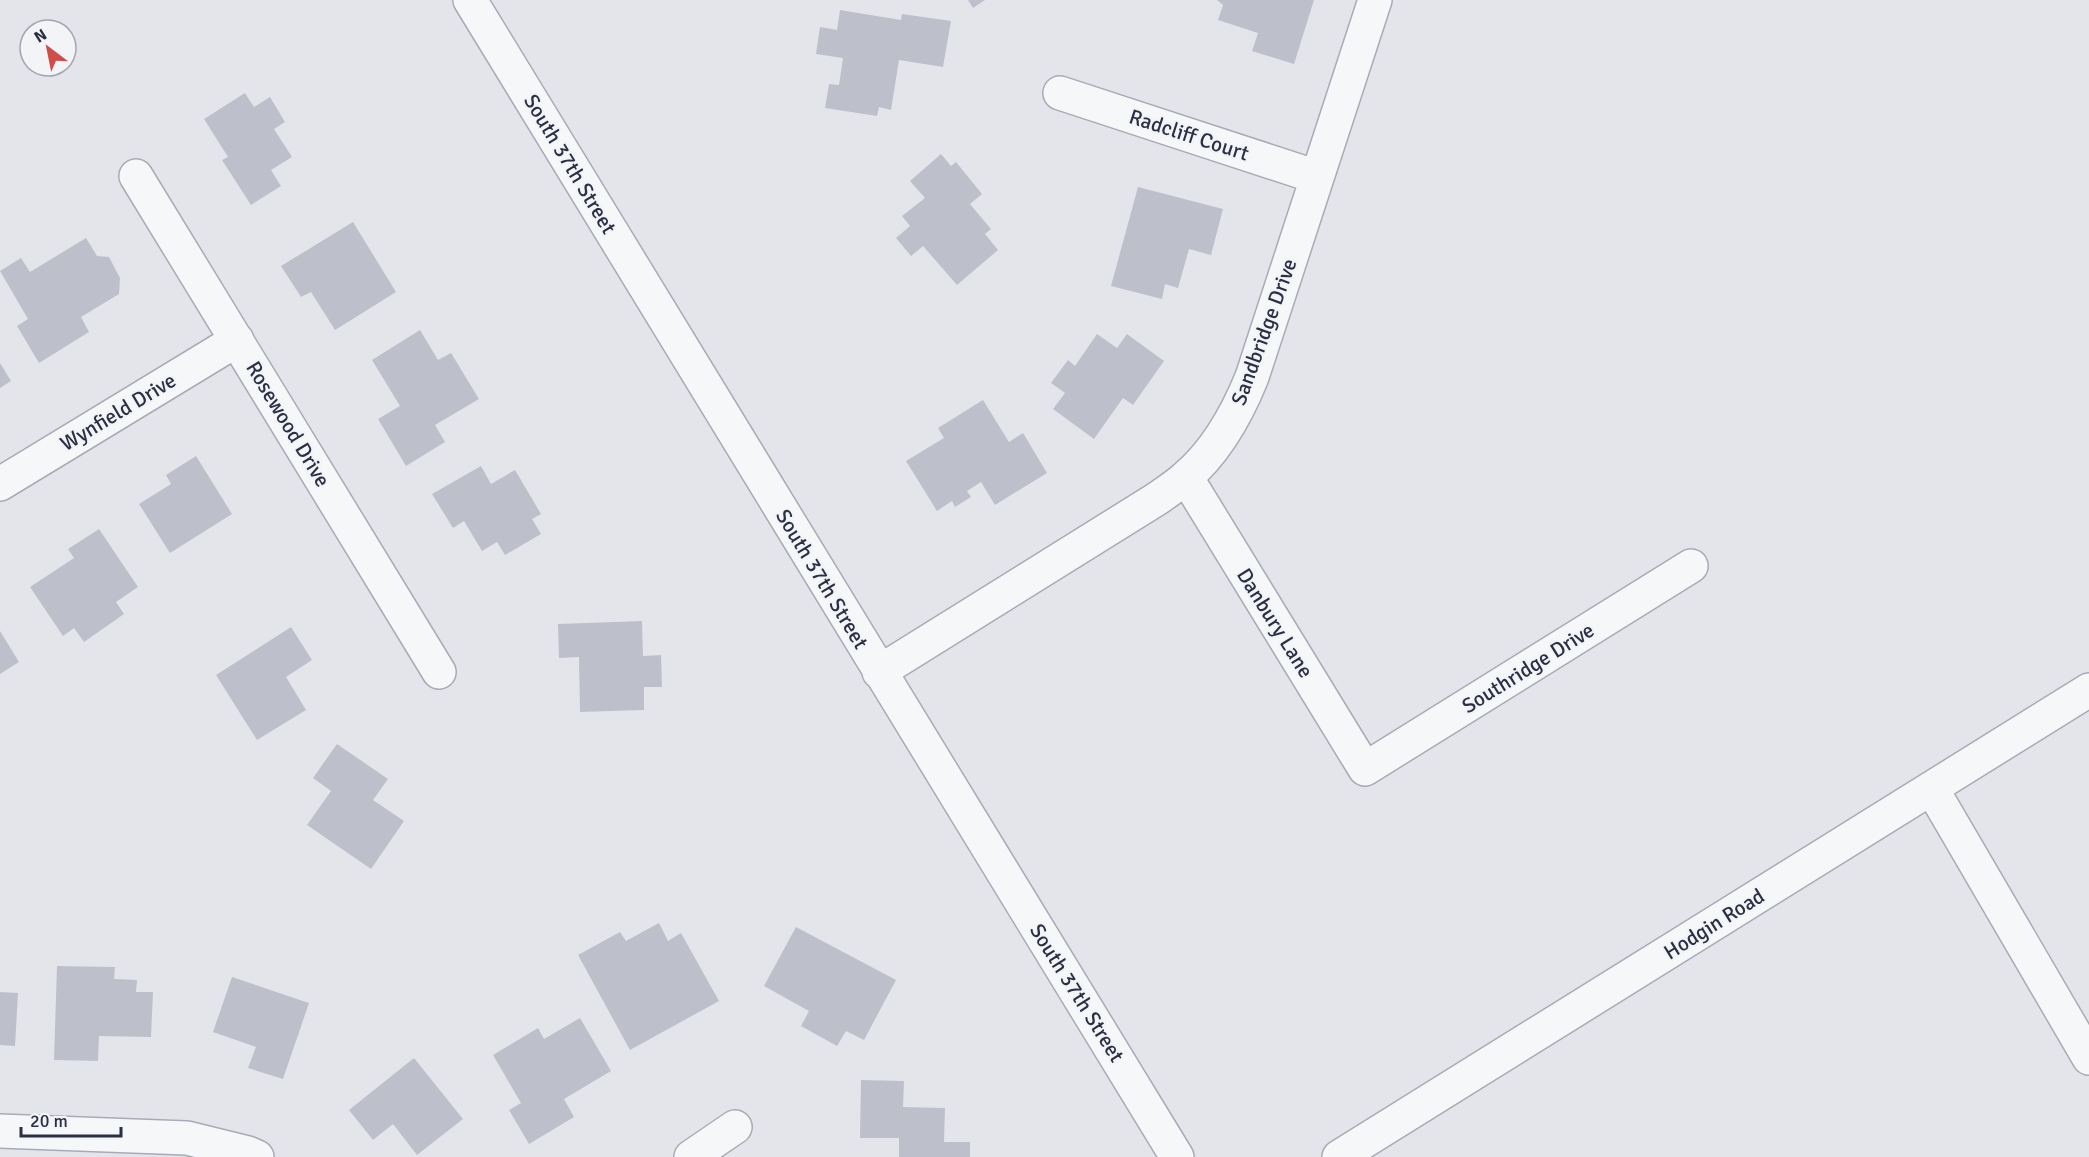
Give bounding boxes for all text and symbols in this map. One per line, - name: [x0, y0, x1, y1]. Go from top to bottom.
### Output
- north arrow: [18, 18, 78, 78]
- text: N: [31, 25, 51, 48]
- street label: South 37th Street: [518, 89, 622, 239]
- street label: Radcliff Court: [1126, 103, 1252, 167]
- street label: Sandbridge Drive: [1225, 255, 1303, 409]
- street label: Rosewood Drive: [240, 356, 336, 492]
- street label: Wynfield Drive: [55, 367, 181, 457]
- street label: South 37th Street: [770, 504, 874, 654]
- street label: Danbury Lane: [1231, 563, 1319, 683]
- street label: Southridge Drive: [1457, 617, 1599, 719]
- street label: Hodgin Road: [1659, 883, 1769, 965]
- street label: South 37th Street: [1024, 919, 1130, 1067]
- scale bar: [21, 1100, 122, 1138]
- text: 20 m: [30, 1110, 68, 1132]

